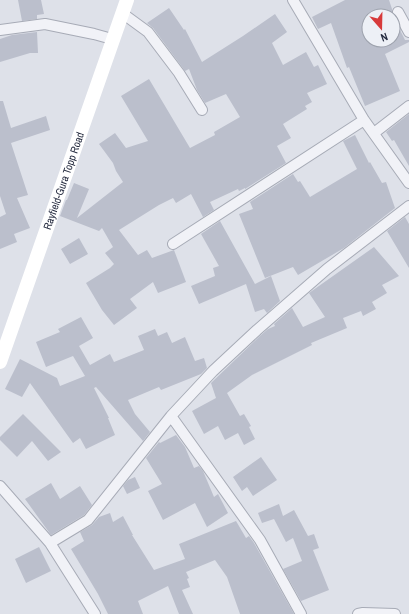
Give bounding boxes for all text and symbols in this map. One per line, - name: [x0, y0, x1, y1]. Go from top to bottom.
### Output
- north arrow: [361, 8, 401, 48]
- text: N: [379, 30, 390, 45]
- street label: Rayfield-Gura Topp Road: [40, 130, 87, 231]

